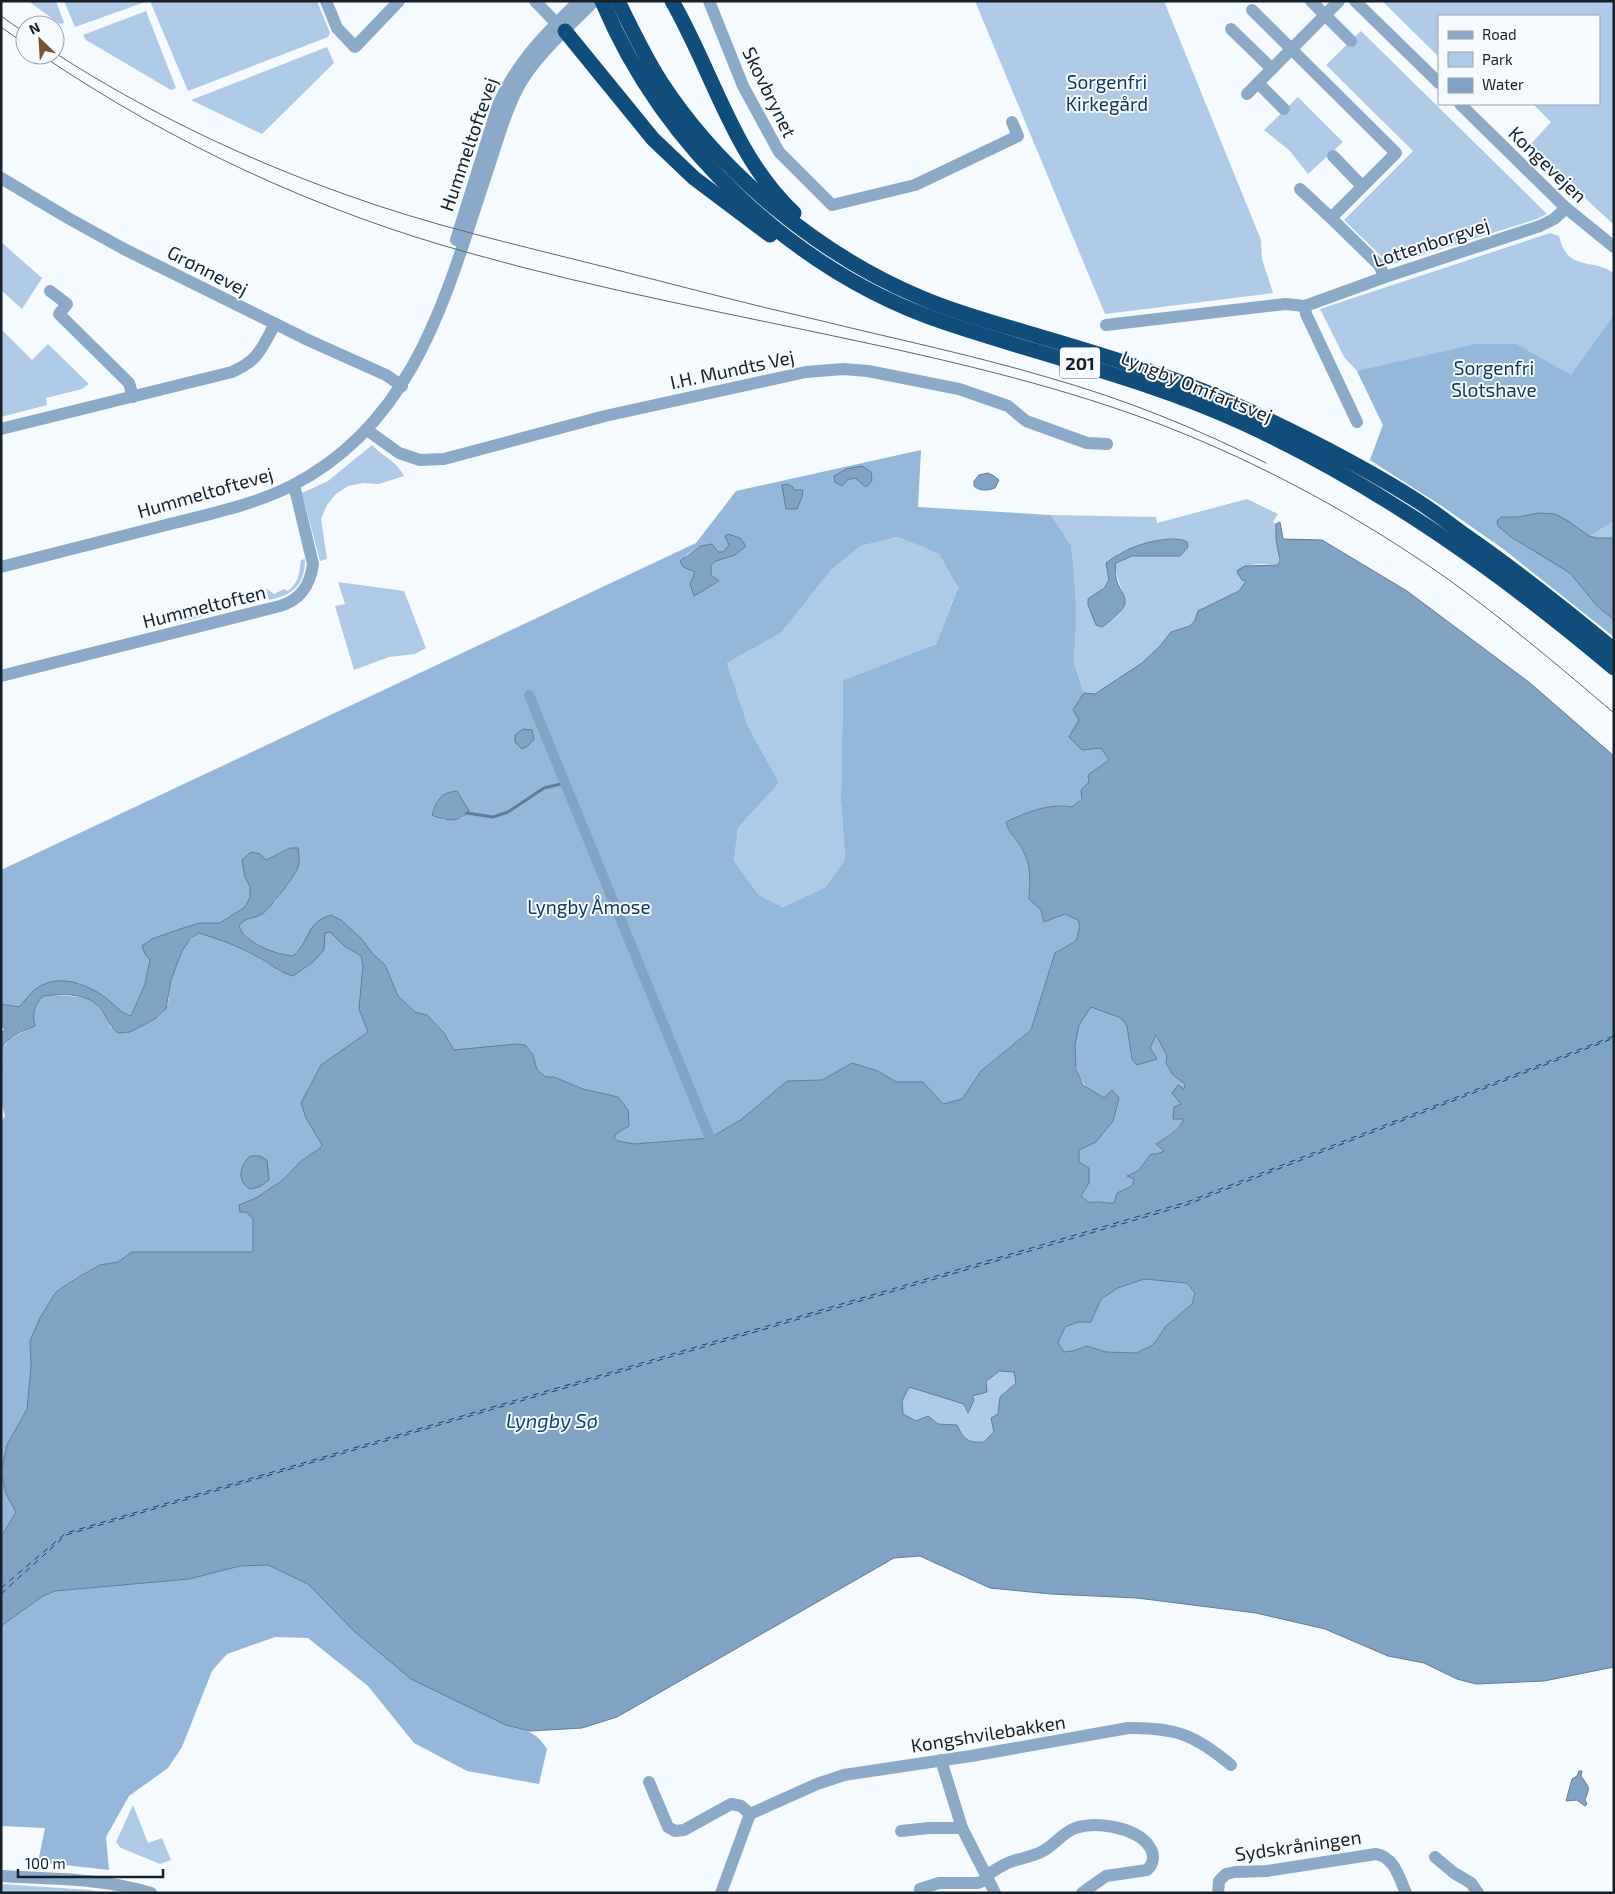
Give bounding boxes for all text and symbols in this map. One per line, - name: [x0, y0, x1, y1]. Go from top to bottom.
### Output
- north arrow: [15, 15, 65, 65]
- legend: [1438, 15, 1600, 105]
- text: N: [26, 18, 42, 38]
- text: Road: [1482, 25, 1517, 43]
- street label: Skovbrynet: [738, 43, 802, 141]
- text: Park: [1482, 50, 1513, 68]
- park label: Sorgenfri Kirkegård: [1066, 70, 1148, 115]
- street label: Hummeltoftevej: [434, 74, 502, 214]
- text: Water: [1482, 75, 1524, 93]
- street label: Kongevejen: [1504, 121, 1592, 207]
- street label: Lottenborgvej: [1370, 212, 1492, 272]
- street label: Grønnevej: [164, 240, 252, 300]
- street label: I.H. Mundts Vej: [668, 345, 796, 393]
- street label: Lyngby Omfartsvej: [1118, 345, 1276, 427]
- road number: 201: [1060, 348, 1100, 378]
- park label: Sorgenfri Slotshave: [1451, 356, 1537, 401]
- street label: Hummeltoftevej: [135, 462, 275, 522]
- street label: Hummeltoften: [140, 580, 268, 632]
- park label: Lyngby Åmose: [527, 895, 651, 918]
- water label: Lyngby Sø: [506, 1408, 598, 1433]
- street label: Kongshvilebakken: [909, 1709, 1067, 1757]
- street label: Sydskråningen: [1233, 1825, 1363, 1865]
- scale bar: [18, 1846, 162, 1878]
- text: 100 m: [25, 1854, 66, 1872]

